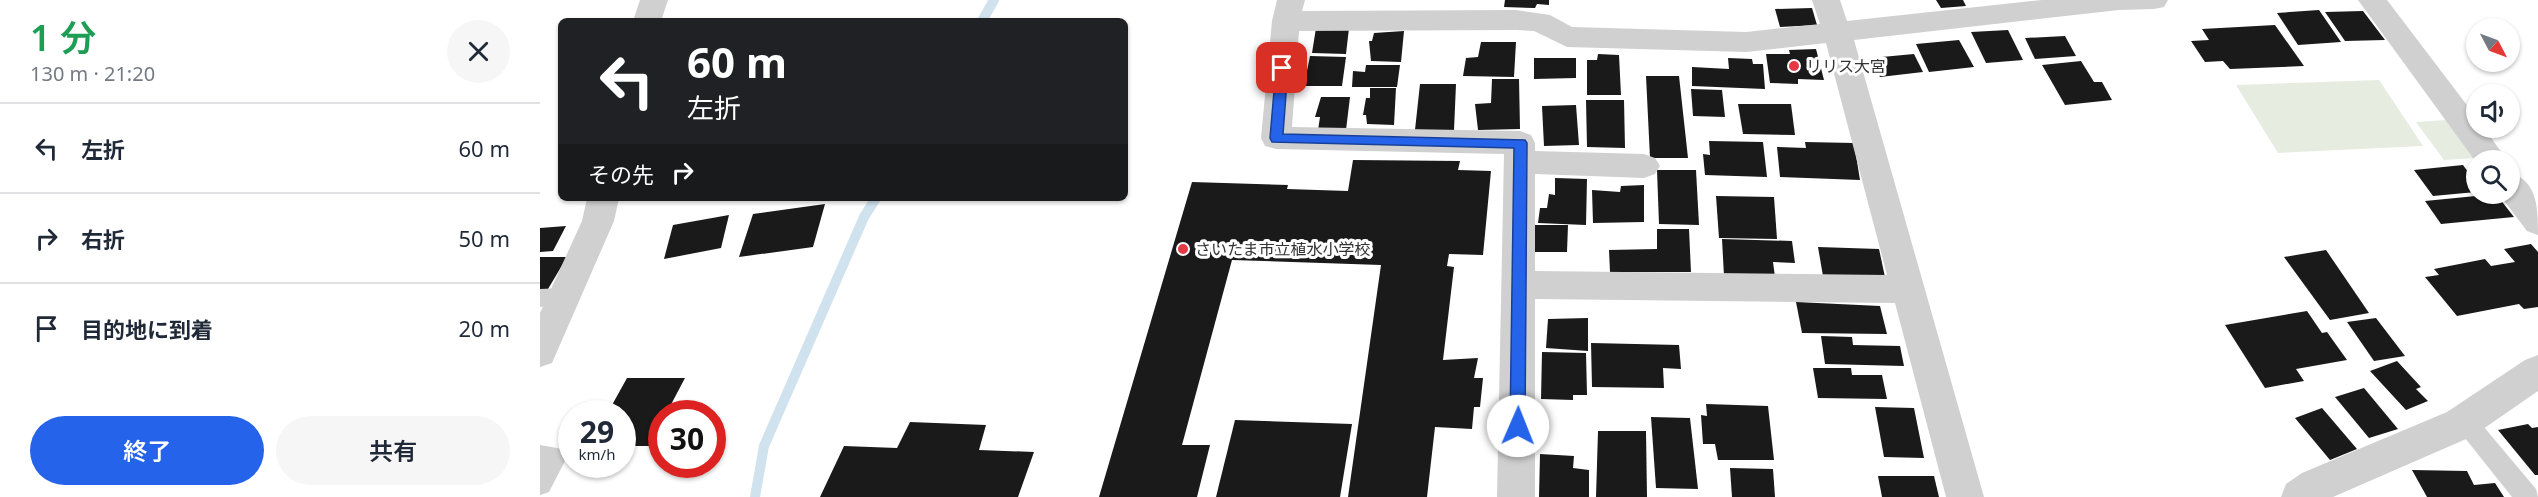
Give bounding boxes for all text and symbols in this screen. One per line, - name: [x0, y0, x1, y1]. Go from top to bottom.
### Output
- text: 1 分: [30, 13, 96, 62]
- north arrow: [2466, 18, 2520, 72]
- map controls: [2466, 18, 2520, 204]
- button: close: [447, 20, 510, 83]
- text: 60 m: [687, 33, 787, 90]
- icon: left: [588, 42, 666, 120]
- pin: [1256, 42, 1307, 93]
- icon: arrive: [1265, 51, 1298, 84]
- place label: リリス大宮: [1806, 55, 1886, 77]
- marker: リリス大宮: [1787, 59, 1801, 73]
- text: 130 m · 21:20: [30, 60, 155, 87]
- button: sound: [2466, 84, 2520, 138]
- text: 左折: [687, 89, 741, 126]
- icon: left: [30, 132, 63, 165]
- text: 60 m: [459, 133, 510, 163]
- text: 左折: [81, 134, 125, 164]
- button: search: [2466, 150, 2520, 204]
- icon: right: [666, 156, 699, 189]
- text: その先: [588, 159, 654, 189]
- icon: right: [30, 222, 63, 255]
- text: 50 m: [459, 223, 510, 253]
- text: 右折: [81, 224, 125, 254]
- place label: さいたま市立植水小学校: [1195, 238, 1371, 260]
- marker: さいたま市立植水小学校: [1176, 242, 1190, 256]
- icon: arrive: [30, 312, 63, 345]
- text: 20 m: [459, 313, 510, 343]
- text: 目的地に到着: [81, 314, 213, 344]
- position arrow: [1486, 394, 1550, 458]
- speed limit sign: 30: [648, 400, 726, 478]
- text: 29: [580, 411, 614, 452]
- button: 終了: [30, 416, 264, 485]
- button: 共有: [276, 416, 510, 485]
- text: km/h: [579, 444, 615, 464]

